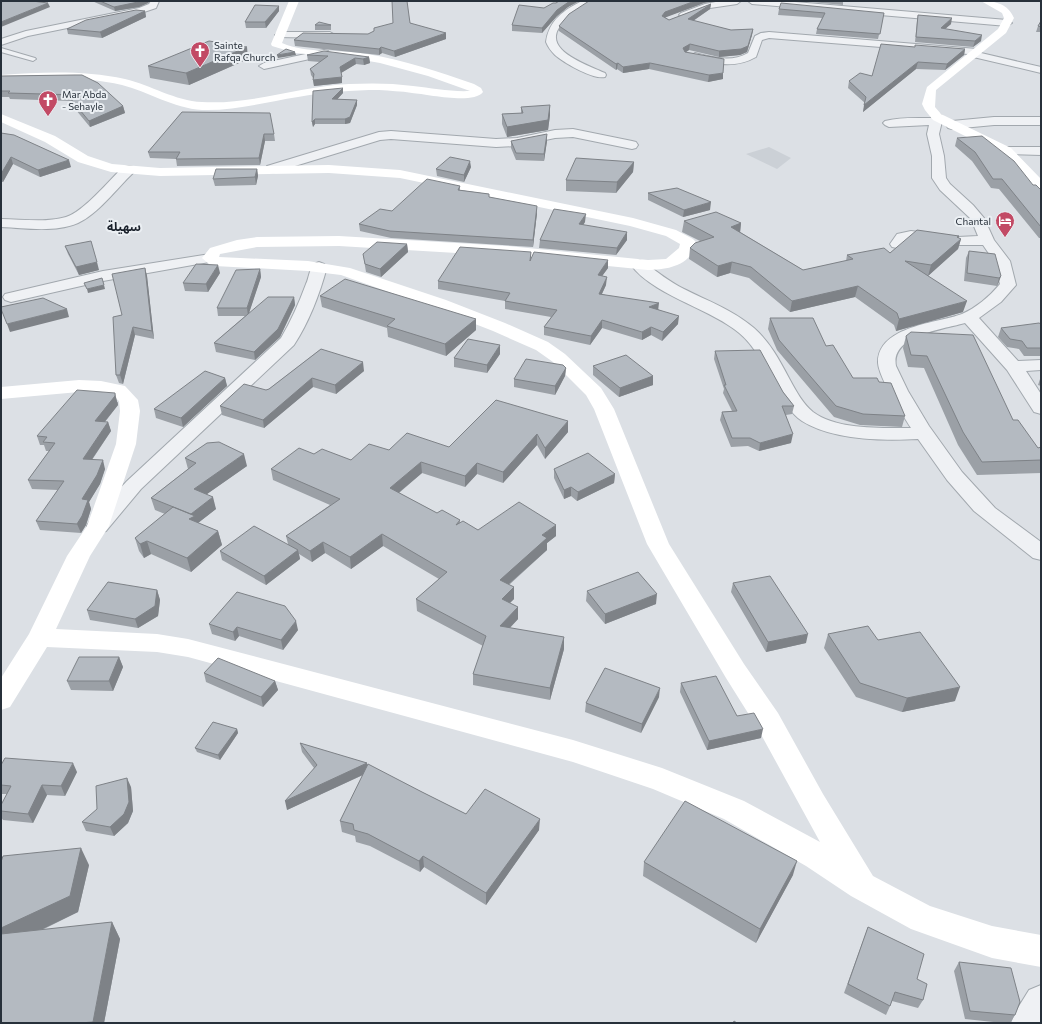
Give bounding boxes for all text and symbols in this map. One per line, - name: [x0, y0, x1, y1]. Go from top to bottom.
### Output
- place label: Sainte Rafqa Church: [214, 39, 275, 63]
- church icon: Sainte Rafqa Church: [189, 40, 211, 68]
- place label: Mar Abda - Sehayle: [62, 88, 106, 112]
- church icon: Mar Abda - Sehayle: [37, 89, 59, 117]
- hotel icon: Chantal: [994, 210, 1016, 238]
- place label: Chantal: [956, 215, 991, 227]
- district label: سهيلة: [107, 219, 141, 234]

